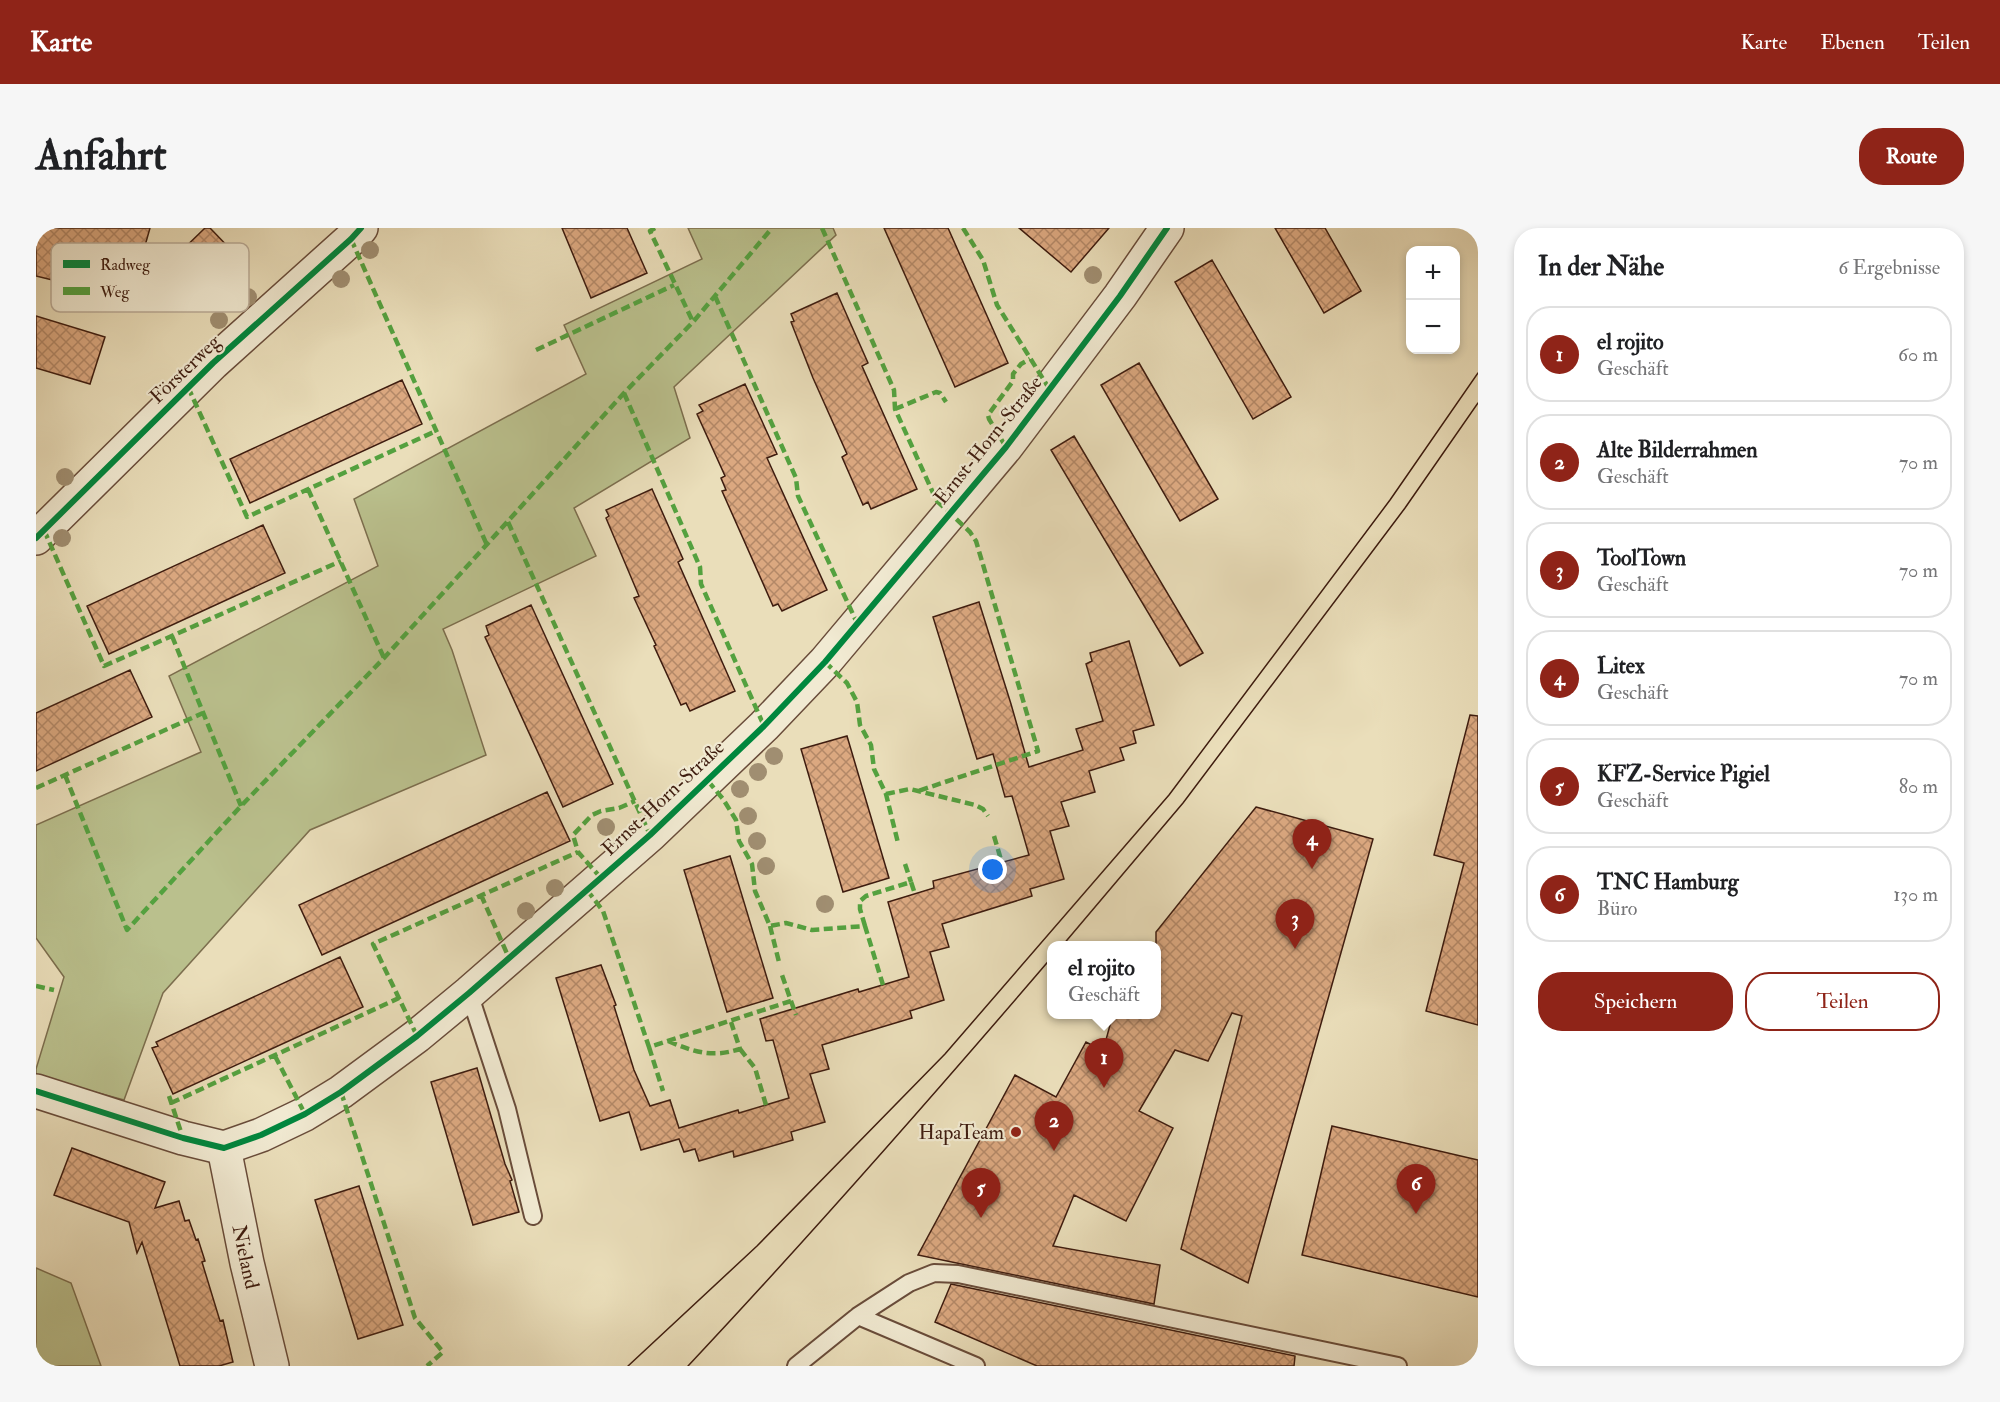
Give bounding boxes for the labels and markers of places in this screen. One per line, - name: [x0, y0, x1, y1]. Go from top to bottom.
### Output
- pin: 4: [1292, 820, 1332, 869]
- pin: 3: [1276, 900, 1314, 949]
- pin: 1: [1084, 1038, 1124, 1088]
- pin: 2: [1034, 1102, 1074, 1151]
- place label: HapaTeam: [919, 1120, 1004, 1146]
- marker: HapaTeam: [1009, 1125, 1023, 1139]
- pin: 6: [1396, 1164, 1436, 1214]
- pin: 5: [962, 1168, 1000, 1218]

